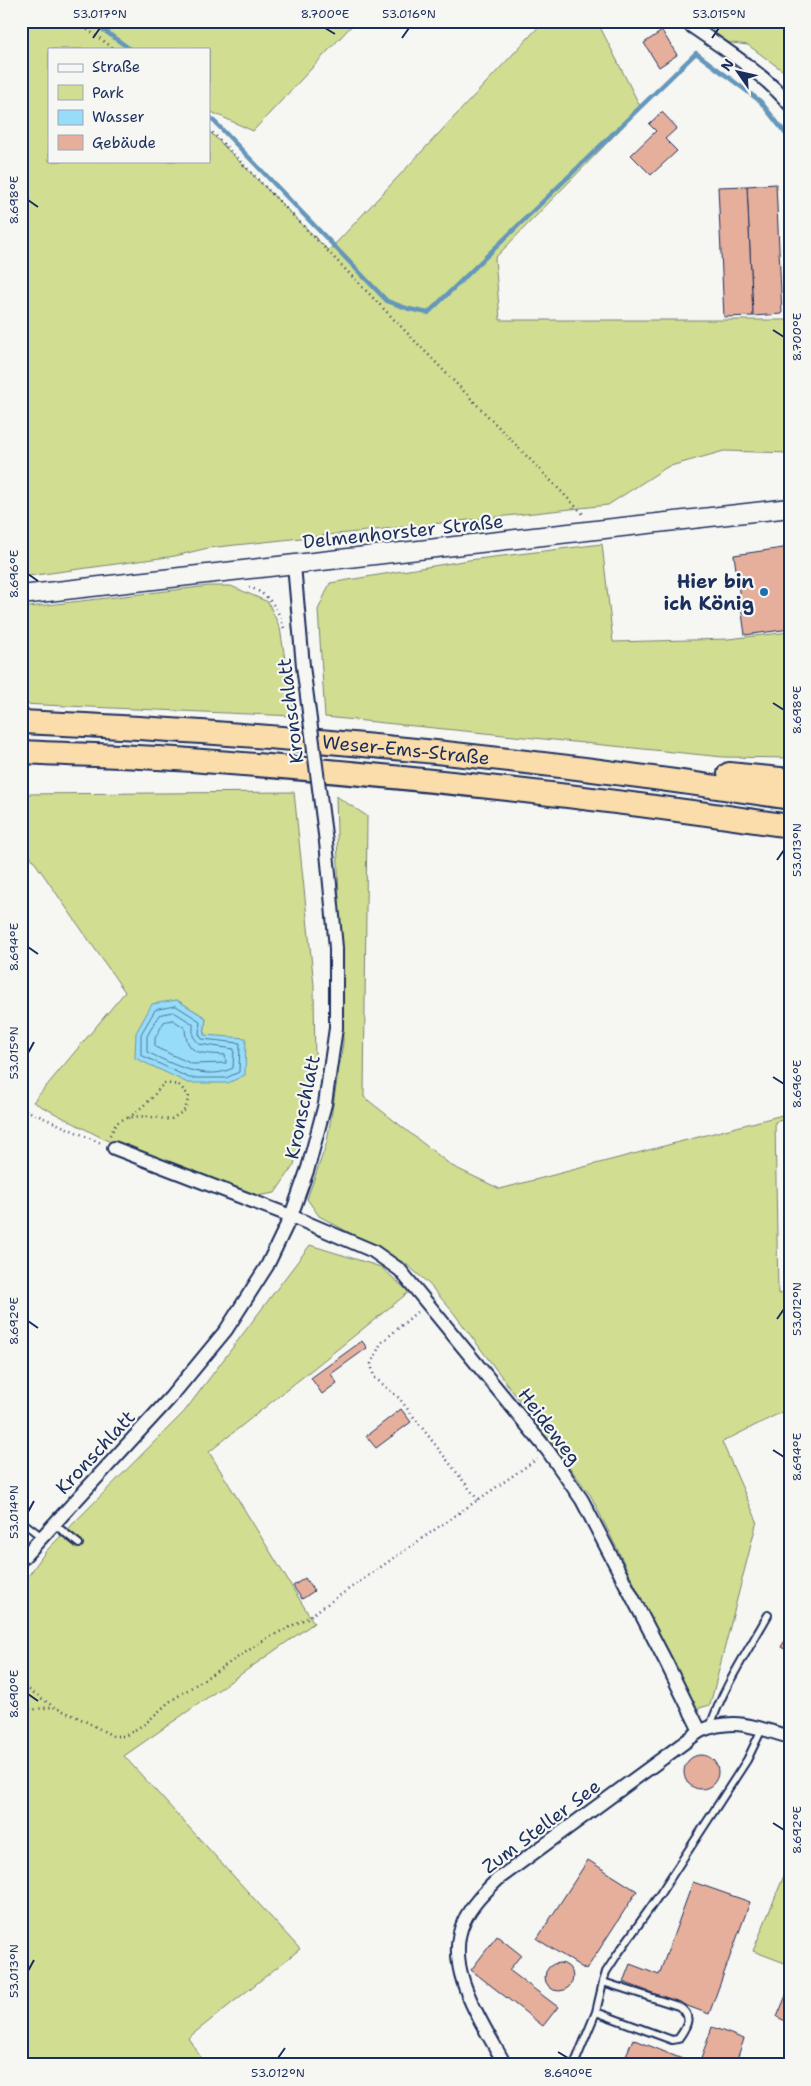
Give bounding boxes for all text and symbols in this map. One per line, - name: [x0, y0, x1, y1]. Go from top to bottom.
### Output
- text: 53.017°N: [73, 6, 127, 22]
- text: 8.700°E: [301, 6, 349, 22]
- text: 53.016°N: [382, 6, 436, 22]
- text: 53.015°N: [692, 6, 746, 22]
- legend: [48, 48, 210, 162]
- north arrow: [714, 48, 764, 98]
- text: N: [717, 55, 738, 74]
- text: Straße: [92, 57, 140, 77]
- text: Park: [92, 83, 124, 103]
- text: Wasser: [92, 107, 145, 127]
- text: Gebäude: [92, 133, 156, 153]
- text: 8.698°E: [6, 176, 22, 224]
- text: 8.700°E: [789, 313, 805, 361]
- street label: Delmenhorster Straße: [301, 509, 505, 554]
- text: 8.696°E: [6, 550, 22, 598]
- place label: Hier bin ich König: [663, 569, 754, 616]
- marker: Hier bin ich König: [758, 586, 770, 598]
- street label: Kronschlatt: [272, 657, 309, 765]
- text: 8.698°E: [789, 686, 805, 734]
- street label: Weser-Ems-Straße: [321, 729, 491, 771]
- text: 53.013°N: [789, 823, 805, 877]
- text: 8.694°E: [6, 923, 22, 971]
- text: 53.015°N: [6, 1026, 22, 1080]
- street label: Kronschlatt: [279, 1053, 326, 1162]
- text: 8.696°E: [789, 1060, 805, 1108]
- text: 53.012°N: [789, 1282, 805, 1336]
- text: 8.692°E: [6, 1297, 22, 1345]
- street label: Heideweg: [512, 1383, 587, 1470]
- street label: Kronschlatt: [50, 1405, 141, 1500]
- text: 8.694°E: [789, 1433, 805, 1481]
- text: 53.014°N: [6, 1485, 22, 1539]
- text: 8.690°E: [6, 1670, 22, 1718]
- street label: Zum Steller See: [477, 1774, 606, 1879]
- text: 8.692°E: [789, 1806, 805, 1854]
- text: 53.013°N: [6, 1944, 22, 1998]
- text: 53.012°N: [251, 2065, 305, 2081]
- text: 8.690°E: [544, 2065, 592, 2081]

